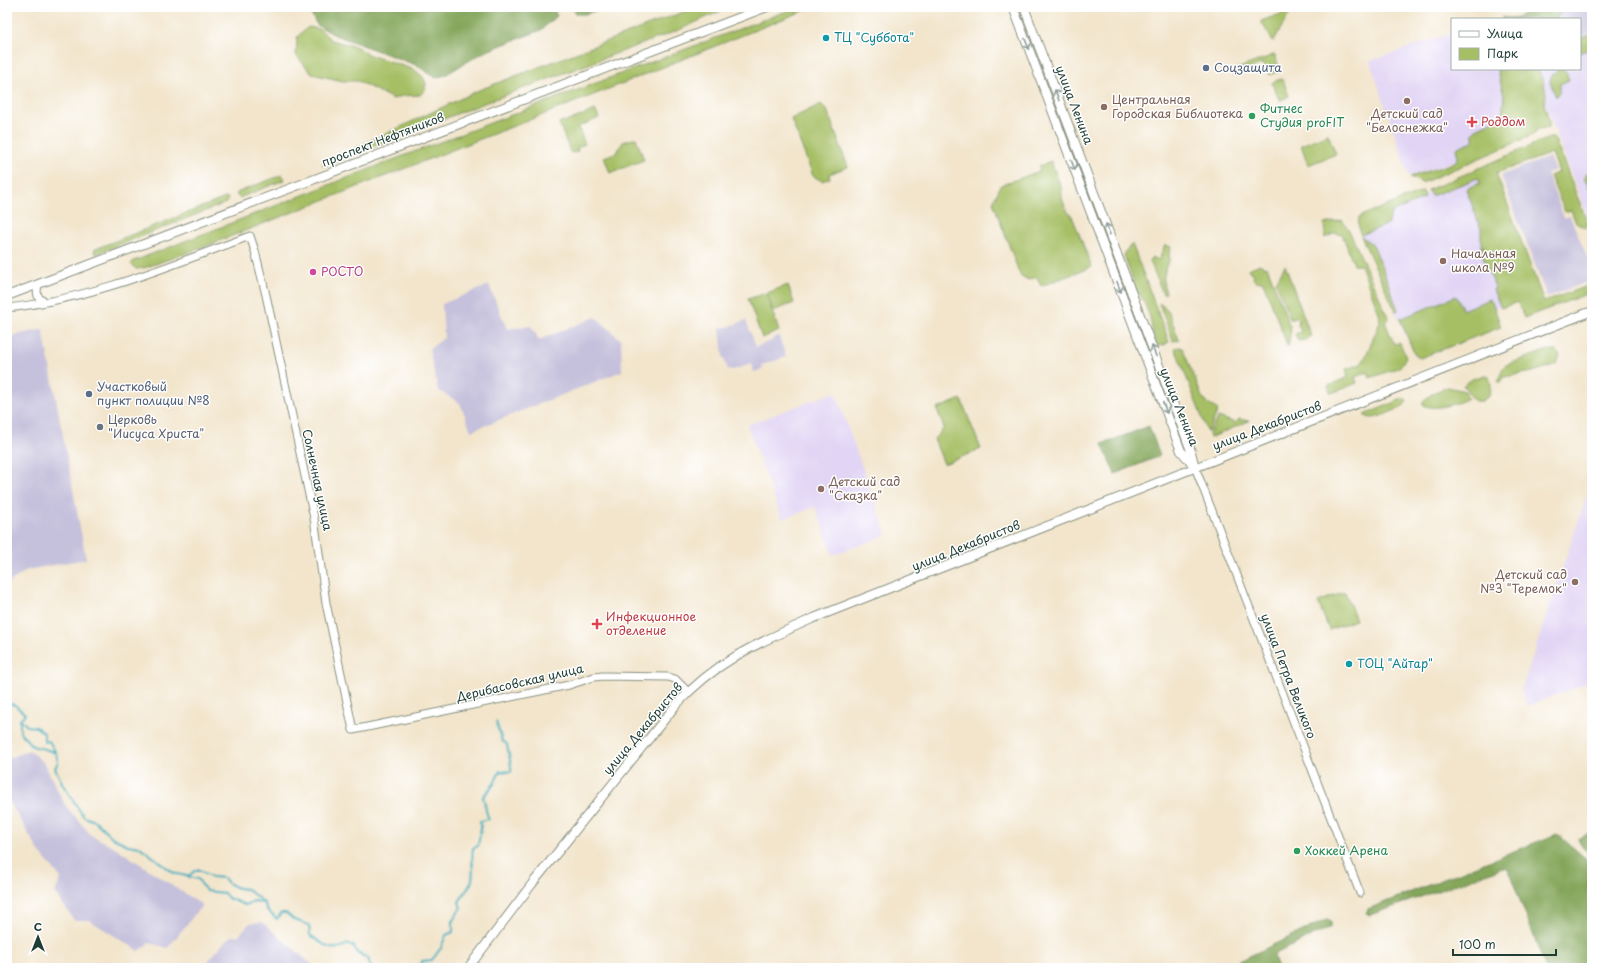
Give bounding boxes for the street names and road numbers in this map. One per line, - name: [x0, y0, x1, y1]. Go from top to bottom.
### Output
- street label: улица Ленина: [1052, 63, 1098, 147]
- street label: проспект Нефтяников: [319, 107, 447, 171]
- street label: улица Ленина: [1156, 365, 1204, 449]
- street label: улица Декабристов: [1209, 396, 1324, 454]
- street label: Солнечная улица: [298, 427, 338, 533]
- street label: улица Декабристов: [909, 515, 1023, 575]
- street label: улица Петра Великого: [1257, 610, 1321, 741]
- street label: Дерибасовская улица: [454, 659, 585, 706]
- street label: улица Декабристов: [598, 678, 686, 778]

